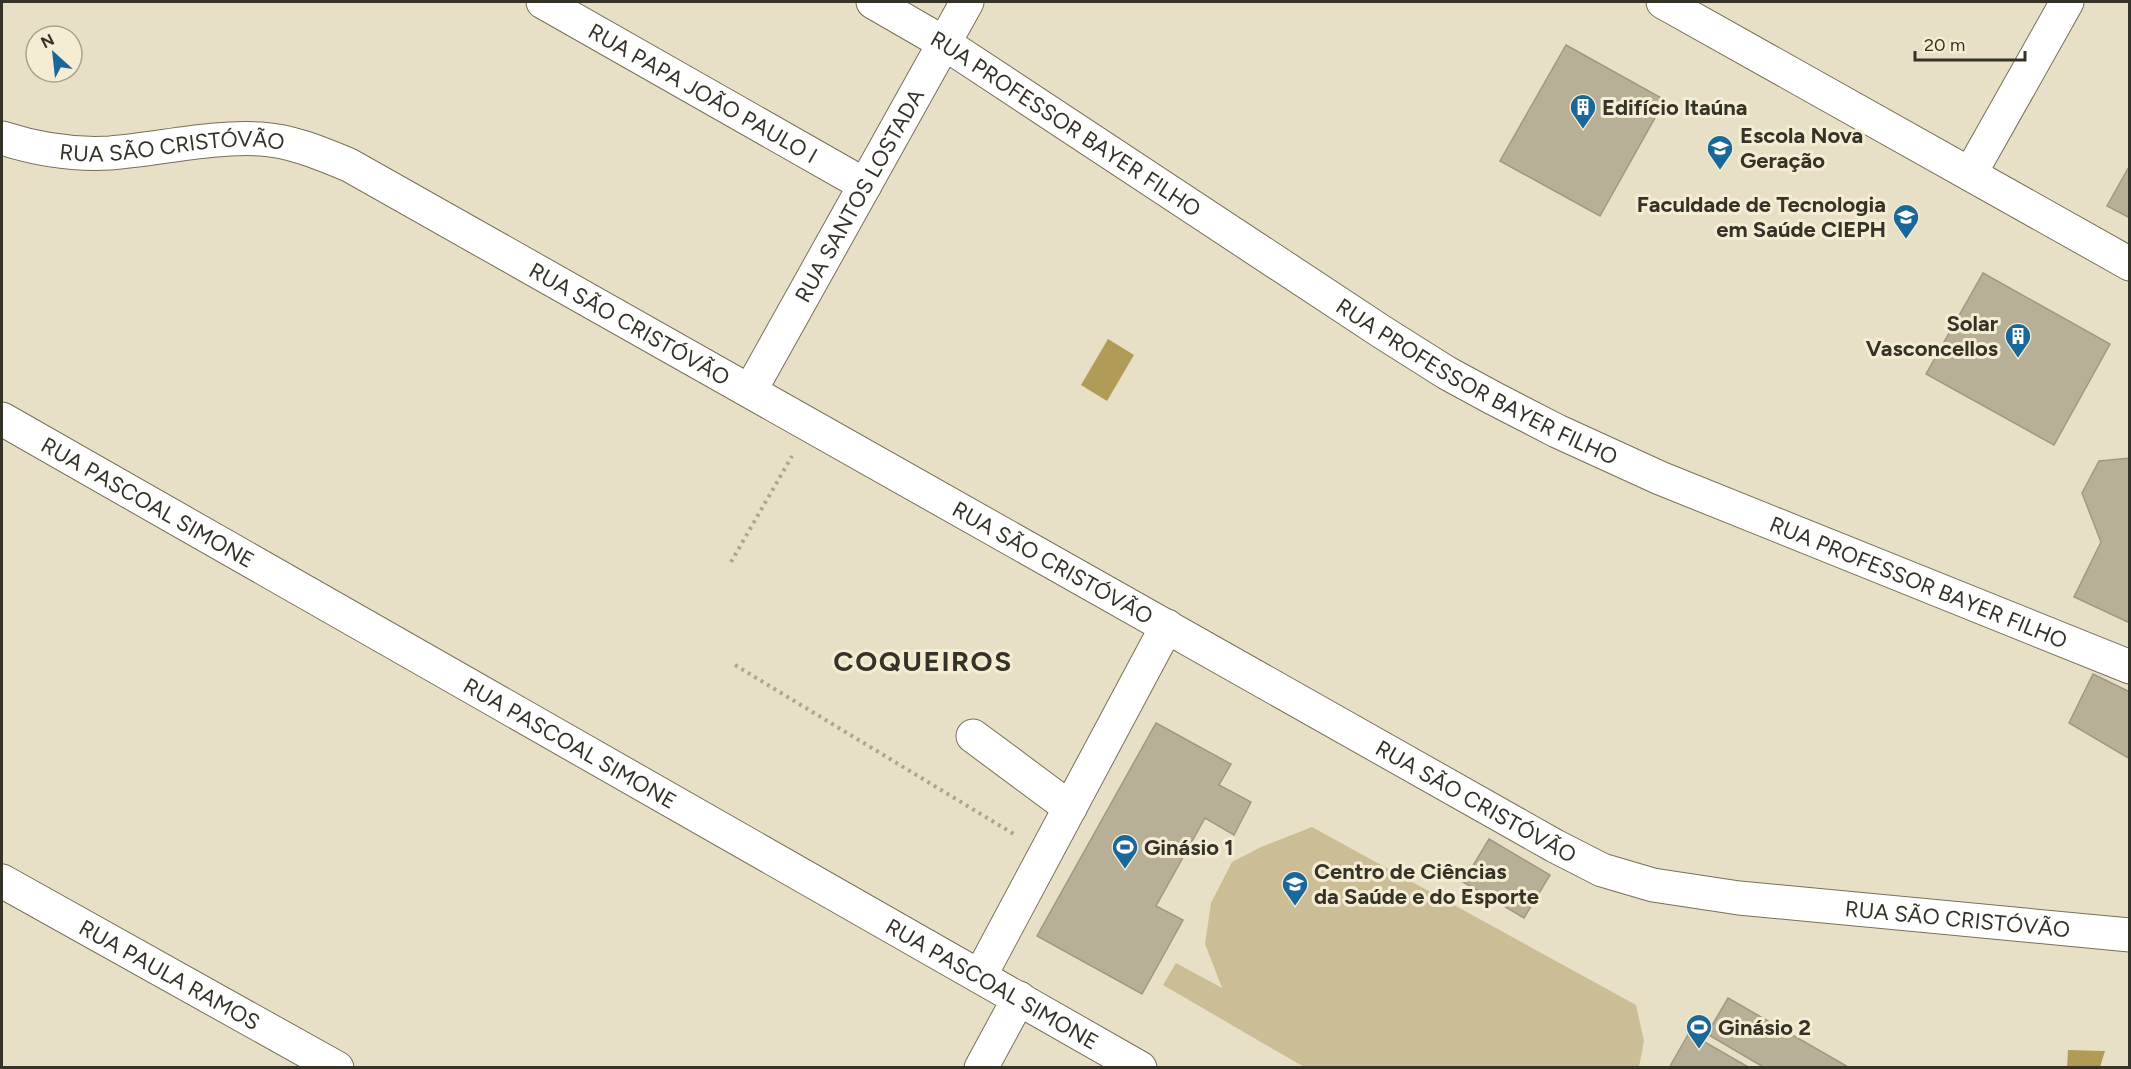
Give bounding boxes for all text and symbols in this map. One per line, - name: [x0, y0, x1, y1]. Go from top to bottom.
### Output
- street label: RUA PAPA JOÃO PAULO I: [584, 17, 822, 169]
- north arrow: [24, 24, 84, 84]
- scale bar: [1915, 24, 2024, 62]
- street label: RUA PROFESSOR BAYER FILHO: [926, 25, 1206, 222]
- text: N: [38, 30, 57, 52]
- text: 20 m: [1924, 34, 1965, 56]
- street label: RUA SANTOS LOSTADA: [789, 84, 930, 307]
- building icon: Edifício Itaúna: [1568, 92, 1598, 130]
- place label: Edifício Itaúna: [1602, 94, 1747, 121]
- place label: Escola Nova Geração: [1740, 122, 1863, 174]
- street label: RUA SÃO CRISTÓVÃO: [58, 125, 287, 167]
- school or university icon: Escola Nova Geração: [1705, 133, 1735, 171]
- place label: Faculdade de Tecnologia em Saúde CIEPH: [1637, 191, 1886, 243]
- school or university icon: Faculdade de Tecnologia em Saúde CIEPH: [1891, 202, 1921, 240]
- street label: RUA SÃO CRISTÓVÃO: [525, 256, 735, 391]
- street label: RUA PROFESSOR BAYER FILHO: [1331, 292, 1622, 470]
- place label: Solar Vasconcellos: [1866, 310, 1999, 362]
- building icon: Solar Vasconcellos: [2003, 321, 2033, 359]
- street label: RUA PASCOAL SIMONE: [37, 431, 259, 574]
- street label: RUA SÃO CRISTÓVÃO: [948, 495, 1158, 630]
- street label: RUA PROFESSOR BAYER FILHO: [1766, 510, 2071, 654]
- district label: COQUEIROS: [833, 644, 1013, 678]
- street label: RUA PASCOAL SIMONE: [459, 672, 681, 814]
- street label: RUA SÃO CRISTÓVÃO: [1371, 734, 1581, 868]
- sports icon: Ginásio 1: [1110, 832, 1140, 870]
- place label: Ginásio 1: [1144, 834, 1234, 861]
- place label: Centro de Ciências da Saúde e do Esporte: [1314, 858, 1539, 910]
- school or university icon: Centro de Ciências da Saúde e do Esporte: [1280, 869, 1310, 907]
- street label: RUA SÃO CRISTÓVÃO: [1844, 895, 2071, 943]
- street label: RUA PASCOAL SIMONE: [881, 912, 1104, 1055]
- street label: RUA PAULA RAMOS: [75, 913, 265, 1036]
- sports icon: Ginásio 2: [1684, 1012, 1714, 1050]
- place label: Ginásio 2: [1718, 1014, 1811, 1041]

